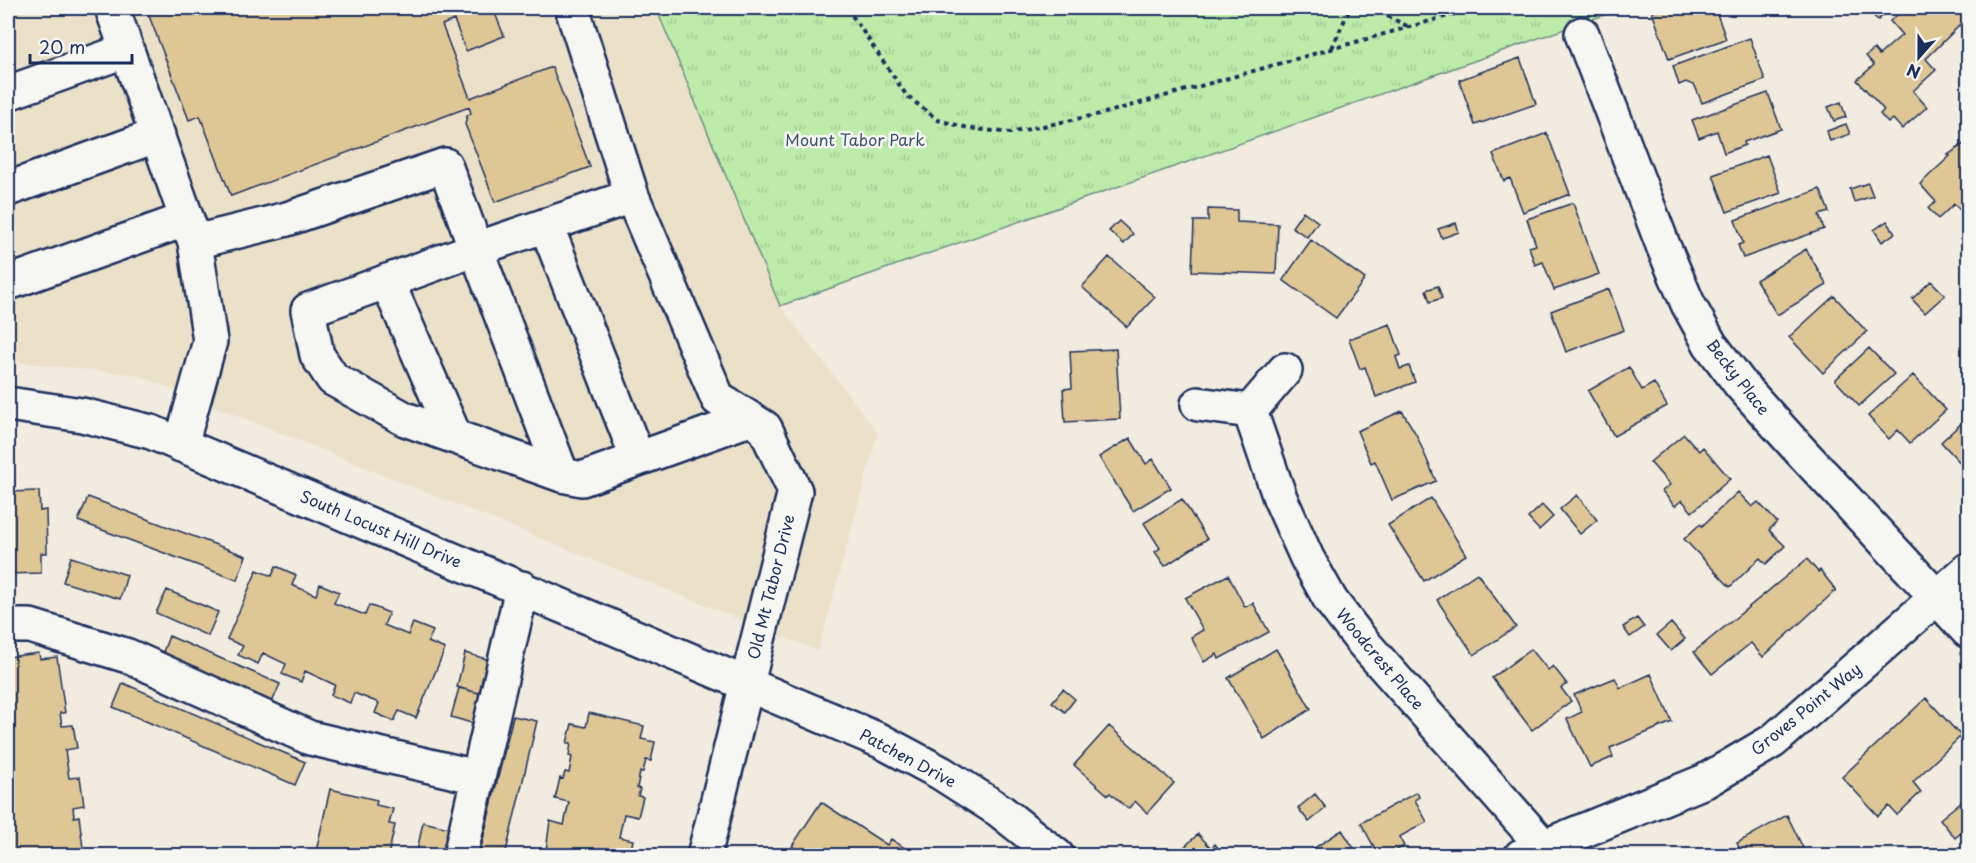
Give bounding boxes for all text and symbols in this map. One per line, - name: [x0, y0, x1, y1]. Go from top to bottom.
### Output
- scale bar: [30, 27, 132, 65]
- north arrow: [1889, 27, 1949, 87]
- text: 20 m: [39, 33, 85, 60]
- text: N: [1903, 58, 1923, 85]
- park label: Mount Tabor Park: [785, 127, 925, 151]
- street label: Becky Place: [1701, 333, 1776, 419]
- street label: South Locust Hill Drive: [297, 483, 466, 573]
- street label: Old Mt Tabor Drive: [740, 512, 800, 662]
- street label: Woodcrest Place: [1331, 602, 1430, 714]
- street label: Groves Point Way: [1745, 656, 1866, 760]
- street label: Patchen Drive: [856, 722, 961, 793]

